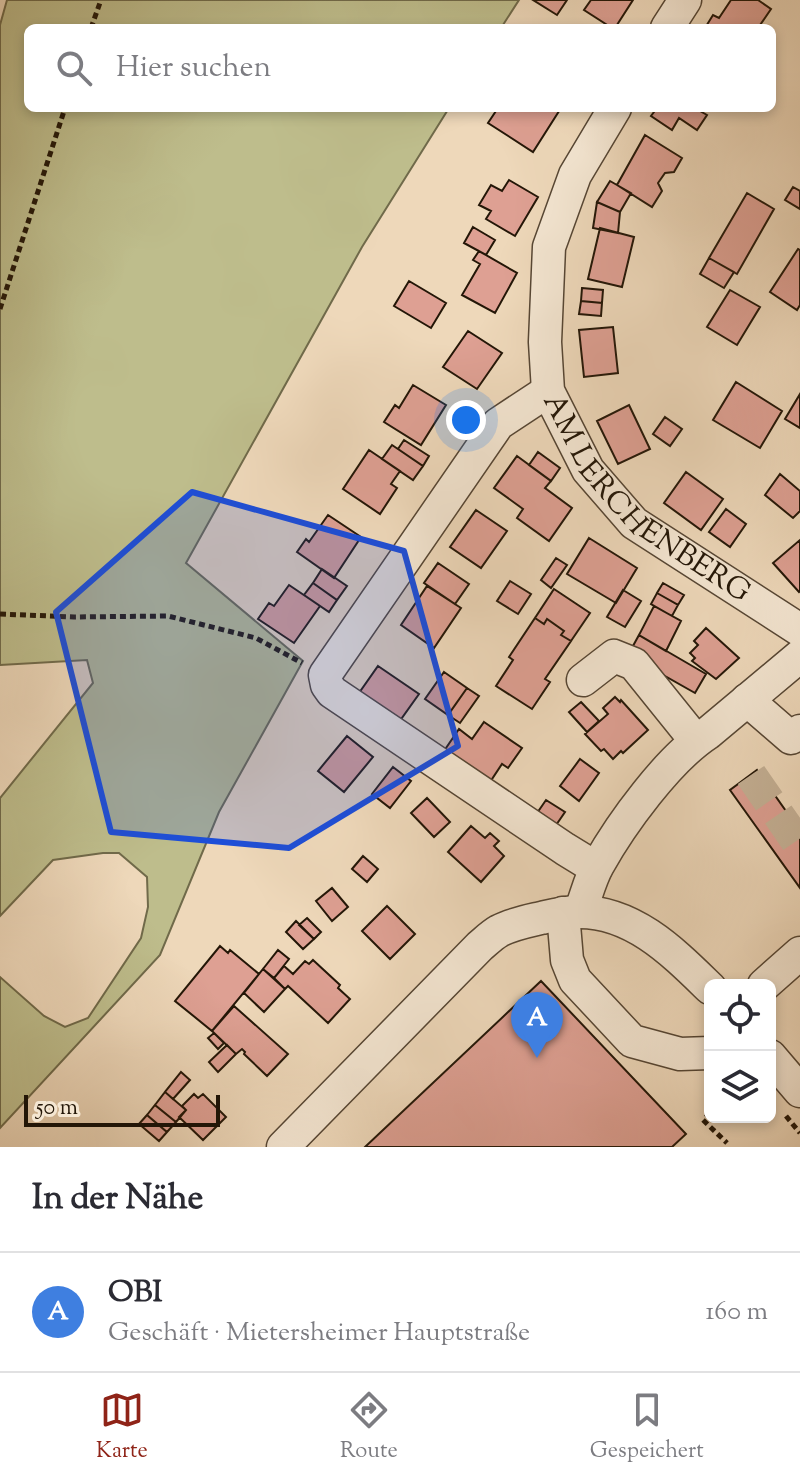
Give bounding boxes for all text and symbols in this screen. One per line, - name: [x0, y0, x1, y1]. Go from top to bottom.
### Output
- search box: [24, 24, 776, 112]
- icon: search: [52, 46, 96, 90]
- text: Hier suchen: [116, 47, 271, 90]
- street label: AM LERCHENBERG: [531, 386, 759, 614]
- your location: [446, 400, 486, 440]
- map controls: [704, 979, 776, 1123]
- button: locate: [704, 979, 776, 1051]
- pin: A: [511, 992, 563, 1058]
- button: layers: [704, 1051, 776, 1123]
- scale bar: [24, 1091, 220, 1127]
- text: 50 m: [36, 1093, 78, 1125]
- text: In der Nähe: [32, 1175, 203, 1224]
- text: OBI: [108, 1272, 162, 1315]
- text: A: [47, 1294, 69, 1331]
- text: 160 m: [705, 1294, 768, 1331]
- text: Geschäft · Mietersheimer Hauptstraße: [108, 1315, 530, 1352]
- tab: Karte: [96, 1388, 148, 1468]
- tab: Route: [340, 1388, 398, 1468]
- tab: Gespeichert: [590, 1388, 704, 1468]

